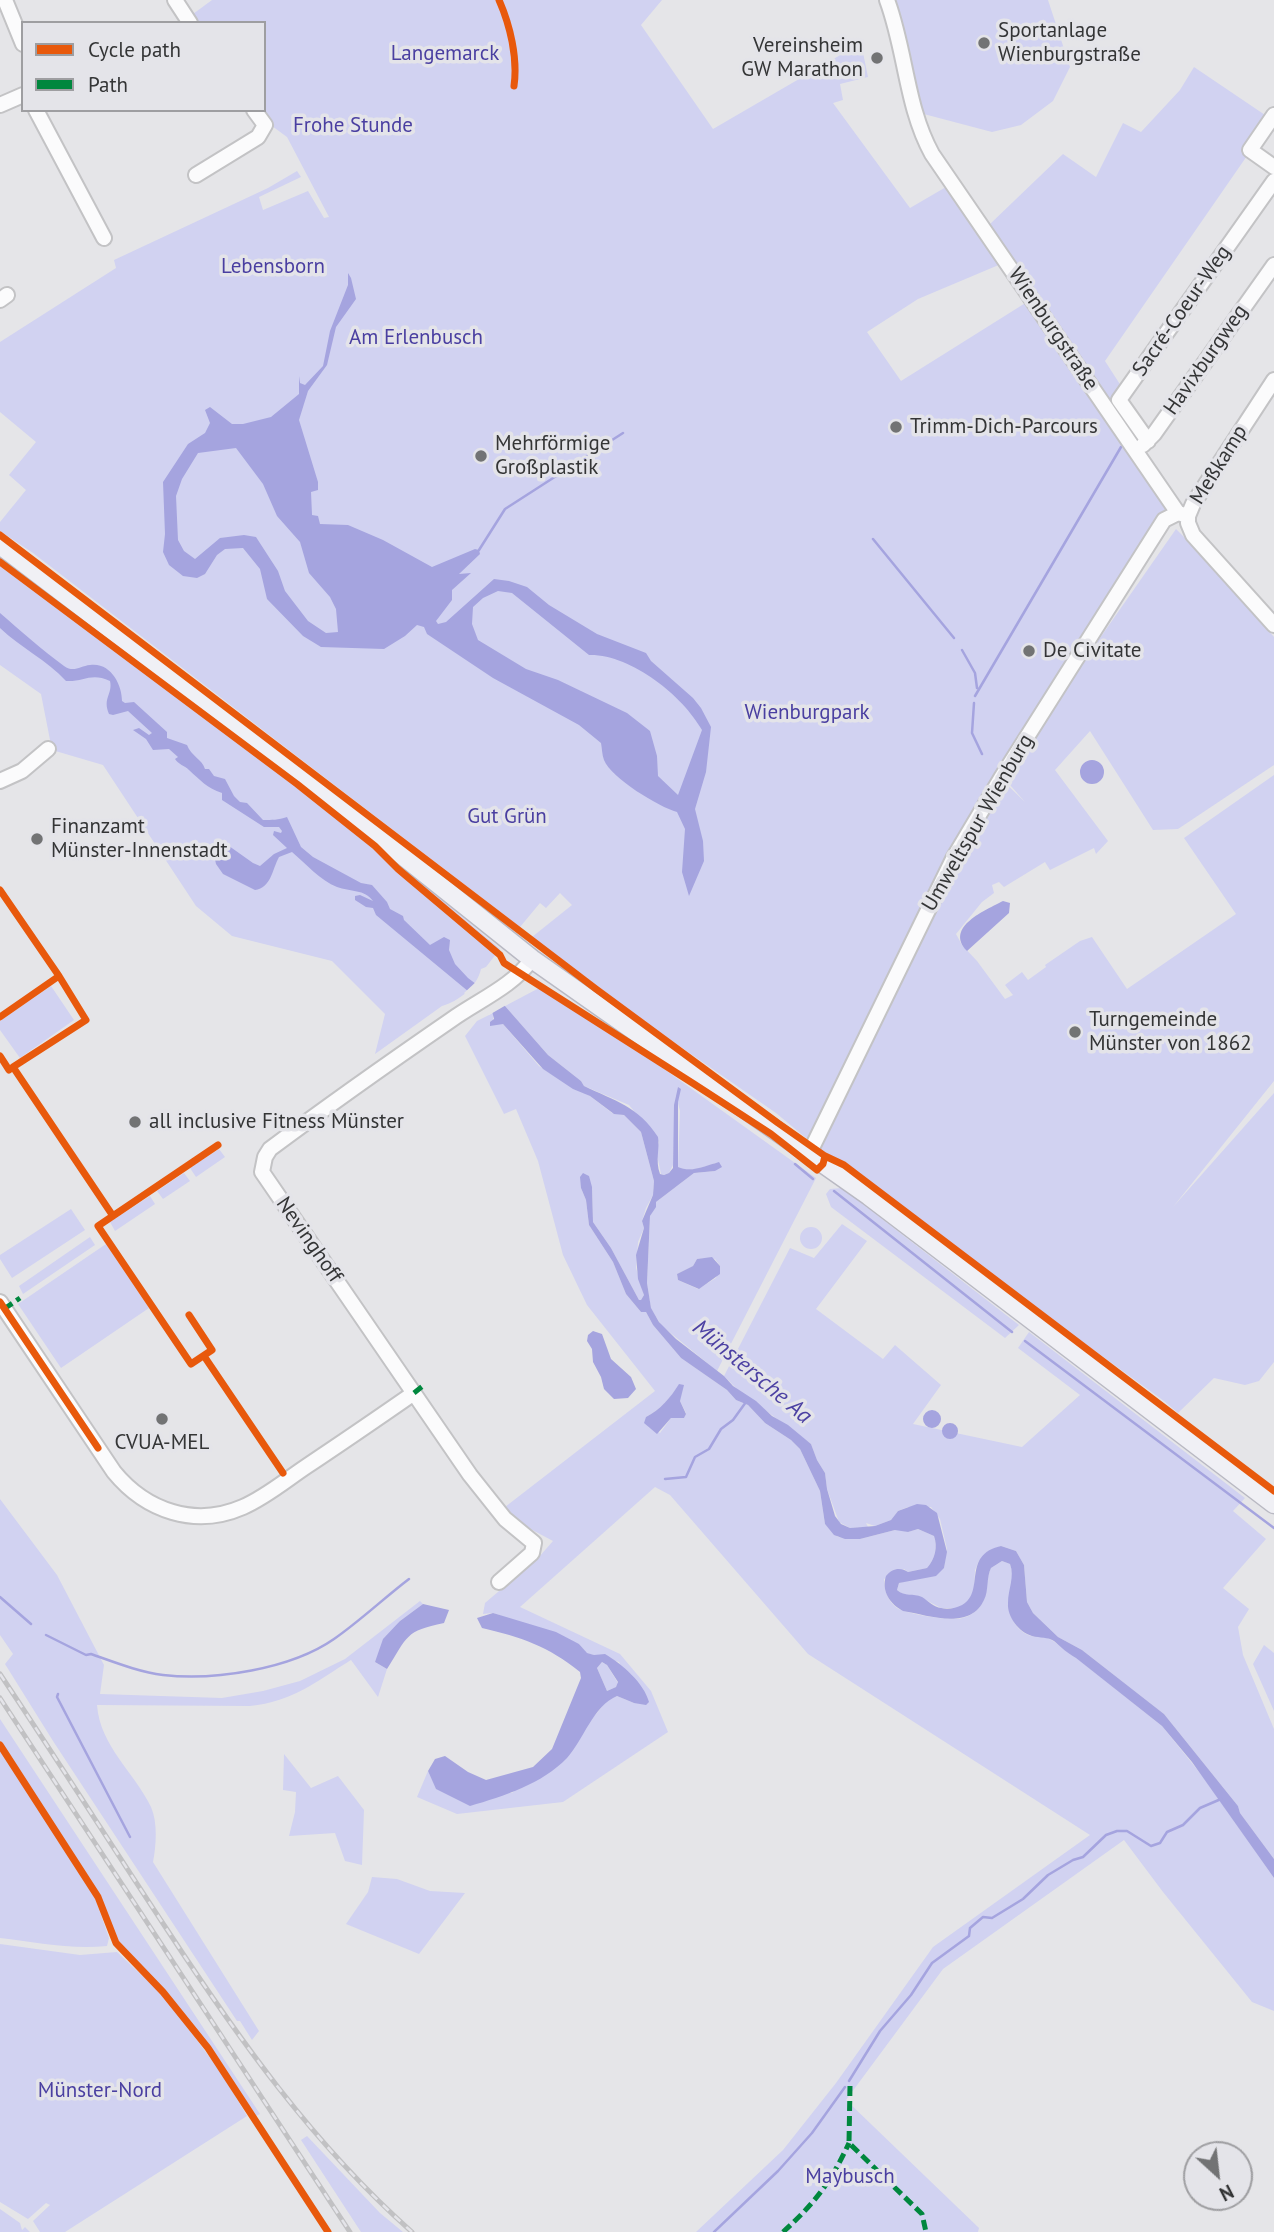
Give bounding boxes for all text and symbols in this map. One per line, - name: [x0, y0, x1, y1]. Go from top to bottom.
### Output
- place label: Sportanlage Wienburgstraße: [998, 18, 1141, 68]
- legend: [21, 21, 266, 112]
- place label: Vereinsheim GW Marathon: [741, 33, 863, 83]
- marker: Sportanlage Wienburgstraße: [976, 35, 992, 51]
- text: Cycle path: [88, 36, 181, 63]
- park label: Langemarck: [391, 41, 499, 67]
- marker: Vereinsheim GW Marathon: [869, 50, 885, 66]
- text: Path: [88, 71, 128, 98]
- park label: Frohe Stunde: [293, 113, 413, 139]
- street label: Sacré-Coeur-Weg: [1128, 241, 1236, 381]
- park label: Lebensborn: [221, 254, 325, 280]
- street label: Wienburgstraße: [1003, 263, 1103, 395]
- street label: Havixburgweg: [1159, 300, 1253, 420]
- park label: Am Erlenbusch: [349, 325, 483, 351]
- place label: Trimm-Dich-Parcours: [910, 414, 1098, 440]
- marker: Trimm-Dich-Parcours: [888, 419, 904, 435]
- street label: Meßkamp: [1185, 421, 1253, 509]
- place label: Mehrförmige Großplastik: [495, 431, 610, 481]
- marker: Mehrförmige Großplastik: [473, 448, 489, 464]
- place label: De Civitate: [1043, 638, 1141, 664]
- marker: De Civitate: [1021, 643, 1037, 659]
- park label: Wienburgpark: [744, 700, 870, 726]
- street label: Umweltspur Wienburg: [917, 730, 1039, 916]
- park label: Gut Grün: [467, 804, 547, 830]
- place label: Finanzamt Münster-Innenstadt: [51, 814, 228, 864]
- marker: Finanzamt Münster-Innenstadt: [29, 831, 45, 847]
- place label: Turngemeinde Münster von 1862: [1089, 1007, 1252, 1057]
- marker: Turngemeinde Münster von 1862: [1067, 1024, 1083, 1040]
- place label: all inclusive Fitness Münster: [149, 1109, 404, 1135]
- marker: all inclusive Fitness Münster: [127, 1114, 143, 1130]
- street label: Nevinghoff: [270, 1192, 348, 1288]
- water label: Münstersche Aa: [687, 1314, 817, 1430]
- marker: CVUA-MEL: [154, 1411, 170, 1427]
- place label: CVUA-MEL: [115, 1430, 209, 1456]
- park label: Münster-Nord: [38, 2078, 162, 2104]
- north arrow: [1183, 2141, 1253, 2211]
- park label: Maybusch: [805, 2164, 895, 2190]
- text: N: [1216, 2179, 1238, 2206]

